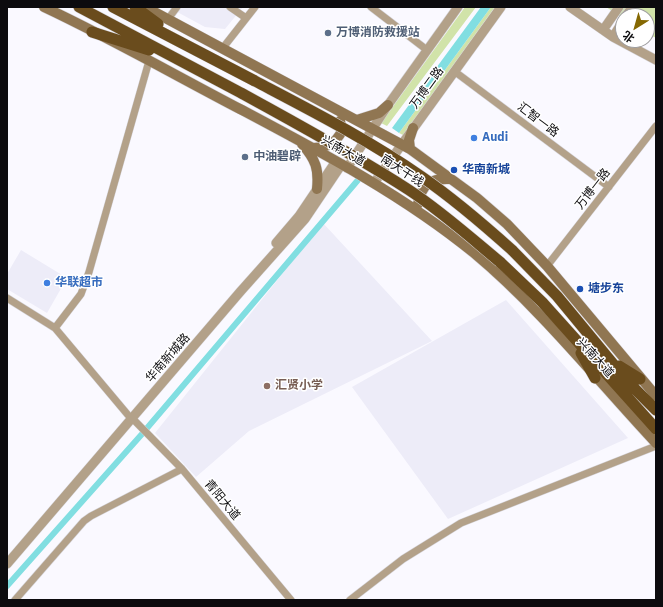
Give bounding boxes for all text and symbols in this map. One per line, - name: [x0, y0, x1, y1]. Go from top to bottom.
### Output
- north arrow: [615, 8, 655, 48]
- place label: 万博消防救援站: [336, 26, 420, 40]
- marker: 万博消防救援站: [323, 28, 333, 38]
- text: 北: [620, 28, 637, 46]
- street label: 万博二路: [407, 64, 447, 112]
- street label: 汇智一路: [514, 100, 562, 140]
- place label: Audi: [482, 131, 508, 145]
- street label: 兴南大道: [319, 133, 367, 169]
- marker: Audi: [469, 133, 479, 143]
- place label: 中油碧辟: [253, 150, 301, 164]
- marker: 中油碧辟: [240, 152, 250, 162]
- street label: 南大干线: [378, 152, 426, 190]
- place label: 华南新城: [462, 163, 510, 177]
- marker: 华南新城: [449, 165, 459, 175]
- street label: 万博一路: [573, 166, 613, 212]
- place label: 华联超市: [55, 276, 103, 290]
- marker: 华联超市: [42, 278, 52, 288]
- place label: 塘步东: [588, 282, 624, 296]
- marker: 塘步东: [575, 284, 585, 294]
- street label: 华南新城路: [143, 331, 193, 385]
- street label: 兴南大道: [574, 335, 616, 381]
- place label: 汇贤小学: [275, 379, 323, 393]
- marker: 汇贤小学: [262, 381, 272, 391]
- street label: 青阳大道: [201, 477, 243, 523]

